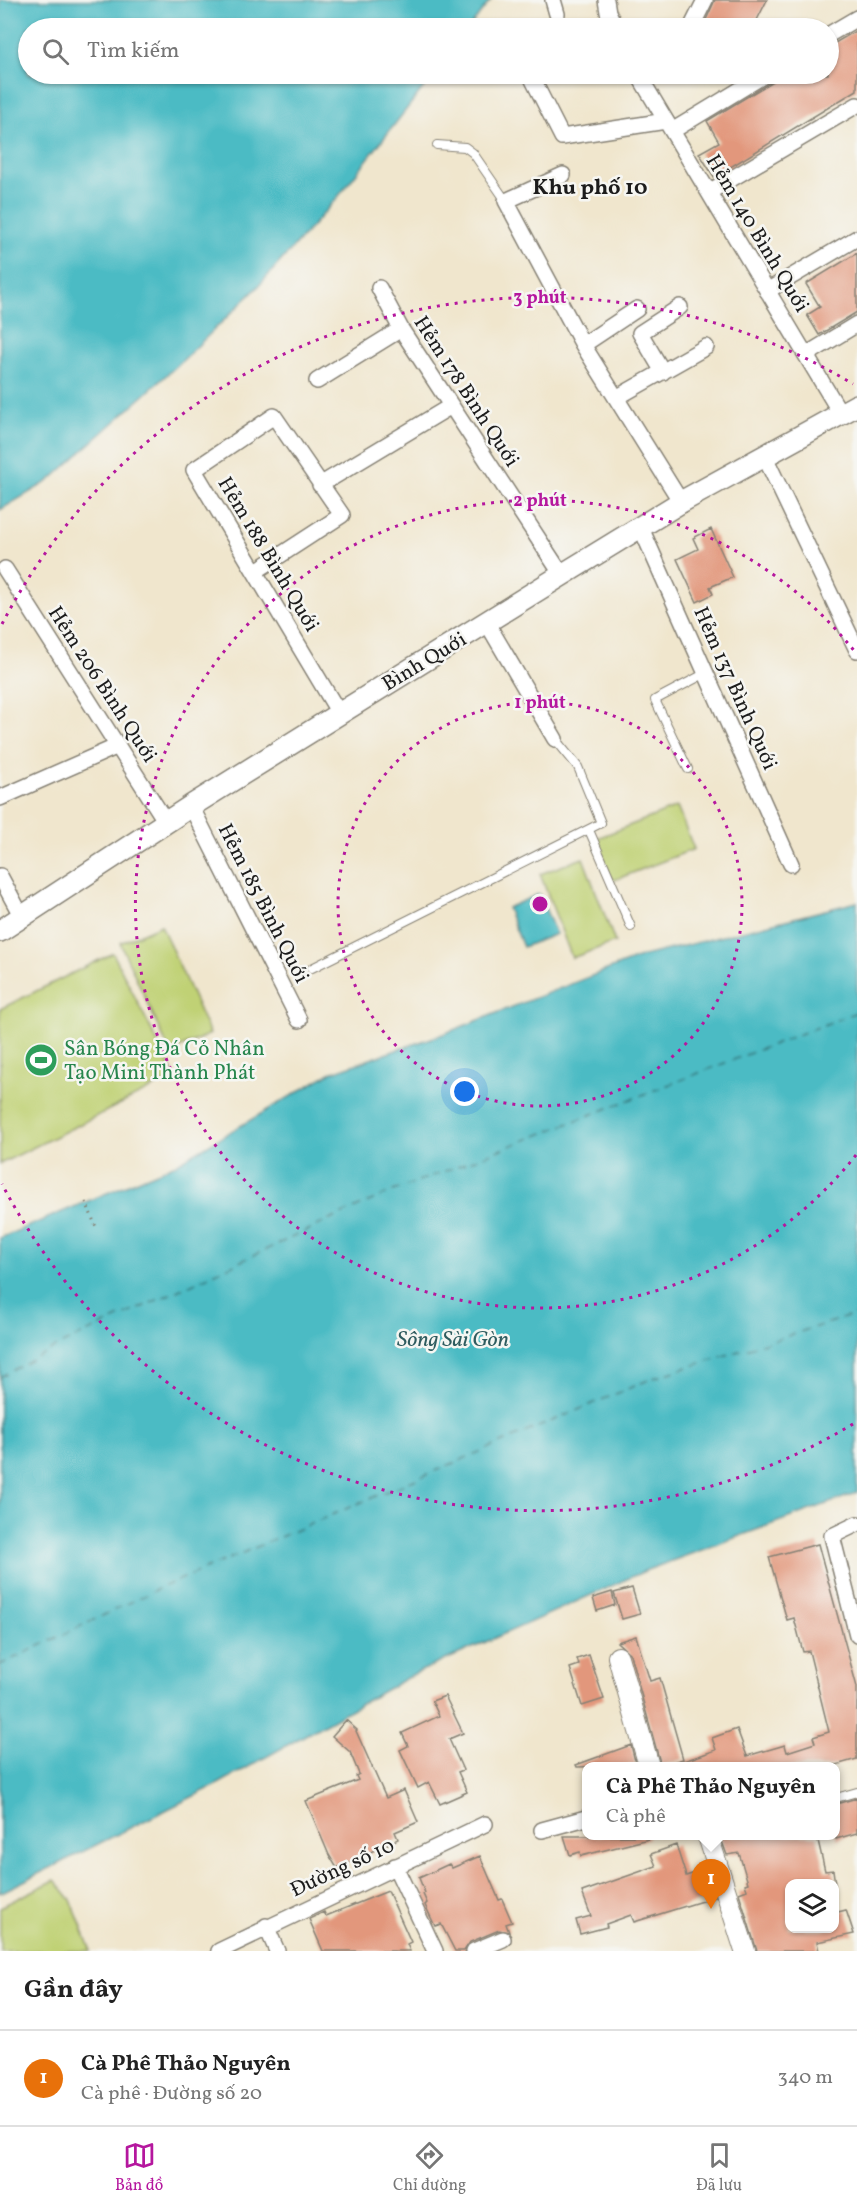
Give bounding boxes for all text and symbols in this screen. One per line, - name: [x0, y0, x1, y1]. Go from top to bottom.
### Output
- search box: [18, 18, 839, 84]
- icon: search: [39, 35, 72, 68]
- text: Tìm kiếm: [87, 36, 180, 67]
- street label: Hẻm 140 Bình Quới: [698, 149, 815, 318]
- district label: Khu phố 10: [533, 173, 647, 204]
- text: 3 phút: [513, 286, 567, 311]
- street label: Hẻm 178 Bình Quới: [406, 310, 526, 473]
- street label: Hẻm 188 Bình Quới: [210, 472, 326, 638]
- text: 2 phút: [513, 489, 567, 514]
- street label: Hẻm 206 Bình Quới: [40, 601, 163, 769]
- street label: Hẻm 137 Bình Quới: [686, 602, 784, 775]
- street label: Bình Quới: [377, 626, 473, 699]
- text: 1 phút: [514, 691, 566, 716]
- street label: Hẻm 185 Bình Quới: [210, 819, 315, 988]
- centre of rings: [530, 894, 550, 914]
- place label: Sân Bóng Đá Cỏ Nhân Tạo Mini Thành Phát: [64, 1035, 265, 1088]
- sports icon: Sân Bóng Đá Cỏ Nhân Tạo Mini Thành Phát: [23, 1042, 59, 1078]
- your location: [450, 1077, 479, 1106]
- water label: Sông Sài Gòn: [397, 1325, 509, 1356]
- popup: [582, 1762, 840, 1840]
- text: Cà Phê Thảo Nguyên: [606, 1772, 816, 1803]
- text: Cà phê: [606, 1803, 666, 1831]
- street label: Đường số 10: [286, 1832, 400, 1905]
- pin: 1: [692, 1860, 730, 1909]
- map controls: [785, 1879, 839, 1933]
- button: layers: [785, 1879, 839, 1933]
- text: Gần đây: [24, 1972, 123, 2008]
- text: Cà Phê Thảo Nguyên: [81, 2049, 291, 2080]
- text: 1: [39, 2064, 48, 2092]
- text: 340 m: [777, 2064, 833, 2092]
- text: Cà phê · Đường số 20: [81, 2080, 262, 2108]
- tab: Bản đồ: [115, 2139, 163, 2197]
- tab: Chỉ đường: [393, 2139, 466, 2197]
- tab: Đã lưu: [696, 2139, 742, 2197]

